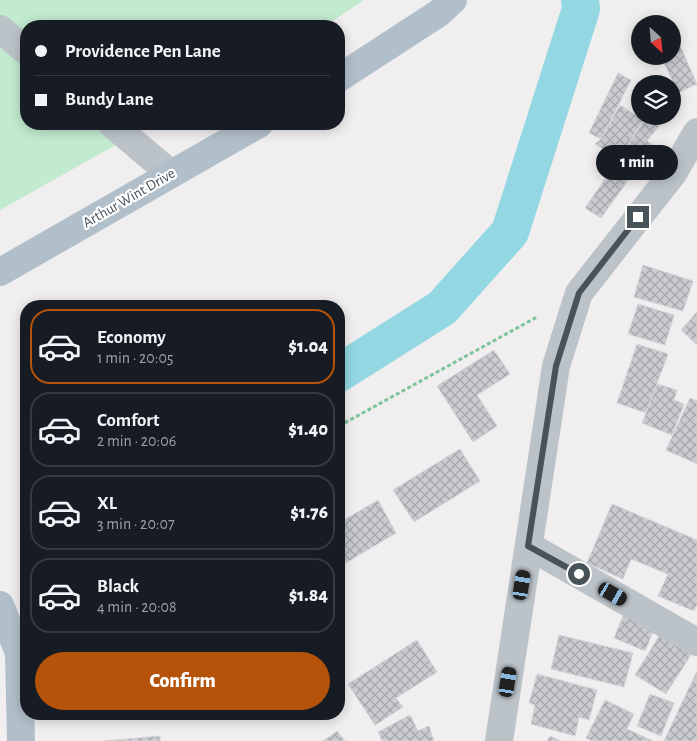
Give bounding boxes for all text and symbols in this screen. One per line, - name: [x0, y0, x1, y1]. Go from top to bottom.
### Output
- north arrow: [631, 15, 681, 65]
- map controls: [631, 15, 681, 125]
- text: Providence Pen Lane: [65, 42, 221, 61]
- button: layers: [631, 75, 681, 125]
- text: Bundy Lane: [65, 90, 153, 109]
- callout: 1 min: [597, 144, 679, 180]
- text: 1 min: [620, 154, 654, 170]
- street label: Arthur Wint Drive: [80, 165, 178, 230]
- route end: [627, 206, 649, 228]
- icon: car: [37, 324, 82, 369]
- text: Economy: [97, 328, 166, 347]
- text: $1.04: [288, 337, 328, 356]
- text: 1 min · 20:05: [97, 350, 174, 366]
- icon: car: [37, 407, 82, 452]
- text: Comfort: [97, 411, 159, 430]
- text: $1.40: [288, 420, 328, 439]
- text: 2 min · 20:06: [97, 433, 176, 449]
- icon: car: [37, 490, 82, 535]
- text: XL: [97, 494, 117, 513]
- text: $1.76: [290, 503, 328, 522]
- text: 3 min · 20:07: [97, 516, 175, 532]
- route start: [568, 563, 590, 585]
- car: [512, 569, 531, 601]
- icon: car: [37, 573, 82, 618]
- text: Black: [97, 577, 139, 596]
- car: [596, 580, 629, 608]
- text: $1.84: [289, 586, 328, 605]
- text: 4 min · 20:08: [97, 599, 177, 615]
- button: Confirm: [35, 652, 330, 710]
- car: [498, 666, 517, 698]

